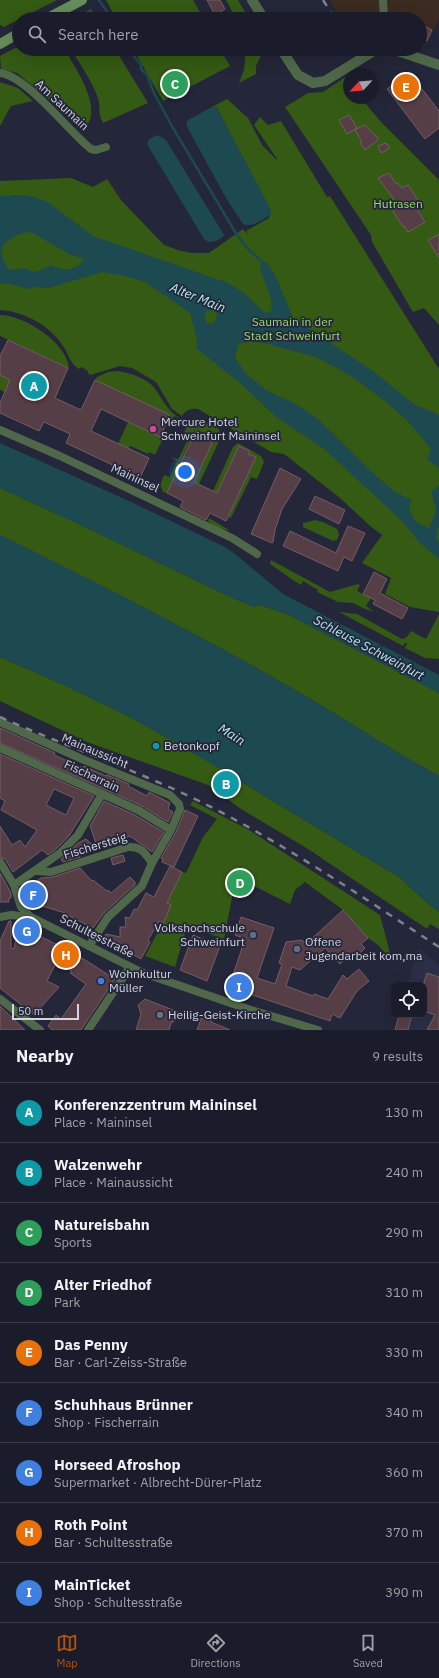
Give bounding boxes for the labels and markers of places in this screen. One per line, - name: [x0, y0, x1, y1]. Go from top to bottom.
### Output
- pin: C: [162, 69, 188, 99]
- pin: E: [393, 72, 419, 102]
- pin: A: [21, 371, 47, 401]
- place label: Mercure Hotel Schweinfurt Maininsel: [161, 414, 280, 443]
- marker: Mercure Hotel Schweinfurt Maininsel: [148, 424, 158, 434]
- place label: Betonkopf: [164, 738, 220, 753]
- marker: Betonkopf: [151, 741, 161, 751]
- pin: B: [213, 769, 239, 799]
- pin: D: [227, 868, 253, 898]
- pin: F: [20, 880, 46, 910]
- pin: G: [14, 916, 40, 946]
- place label: Volkshochschule Schweinfurt: [154, 920, 245, 949]
- marker: Volkshochschule Schweinfurt: [248, 930, 258, 940]
- place label: Offene Jugendarbeit kom,ma: [305, 934, 423, 963]
- pin: H: [53, 940, 79, 970]
- marker: Offene Jugendarbeit kom,ma: [292, 944, 302, 954]
- place label: Wohnkultur Müller: [109, 966, 172, 995]
- pin: I: [226, 972, 252, 1002]
- marker: Wohnkultur Müller: [96, 976, 106, 986]
- place label: Heilig-Geist-Kirche: [168, 1007, 271, 1022]
- marker: Heilig-Geist-Kirche: [155, 1010, 165, 1020]

